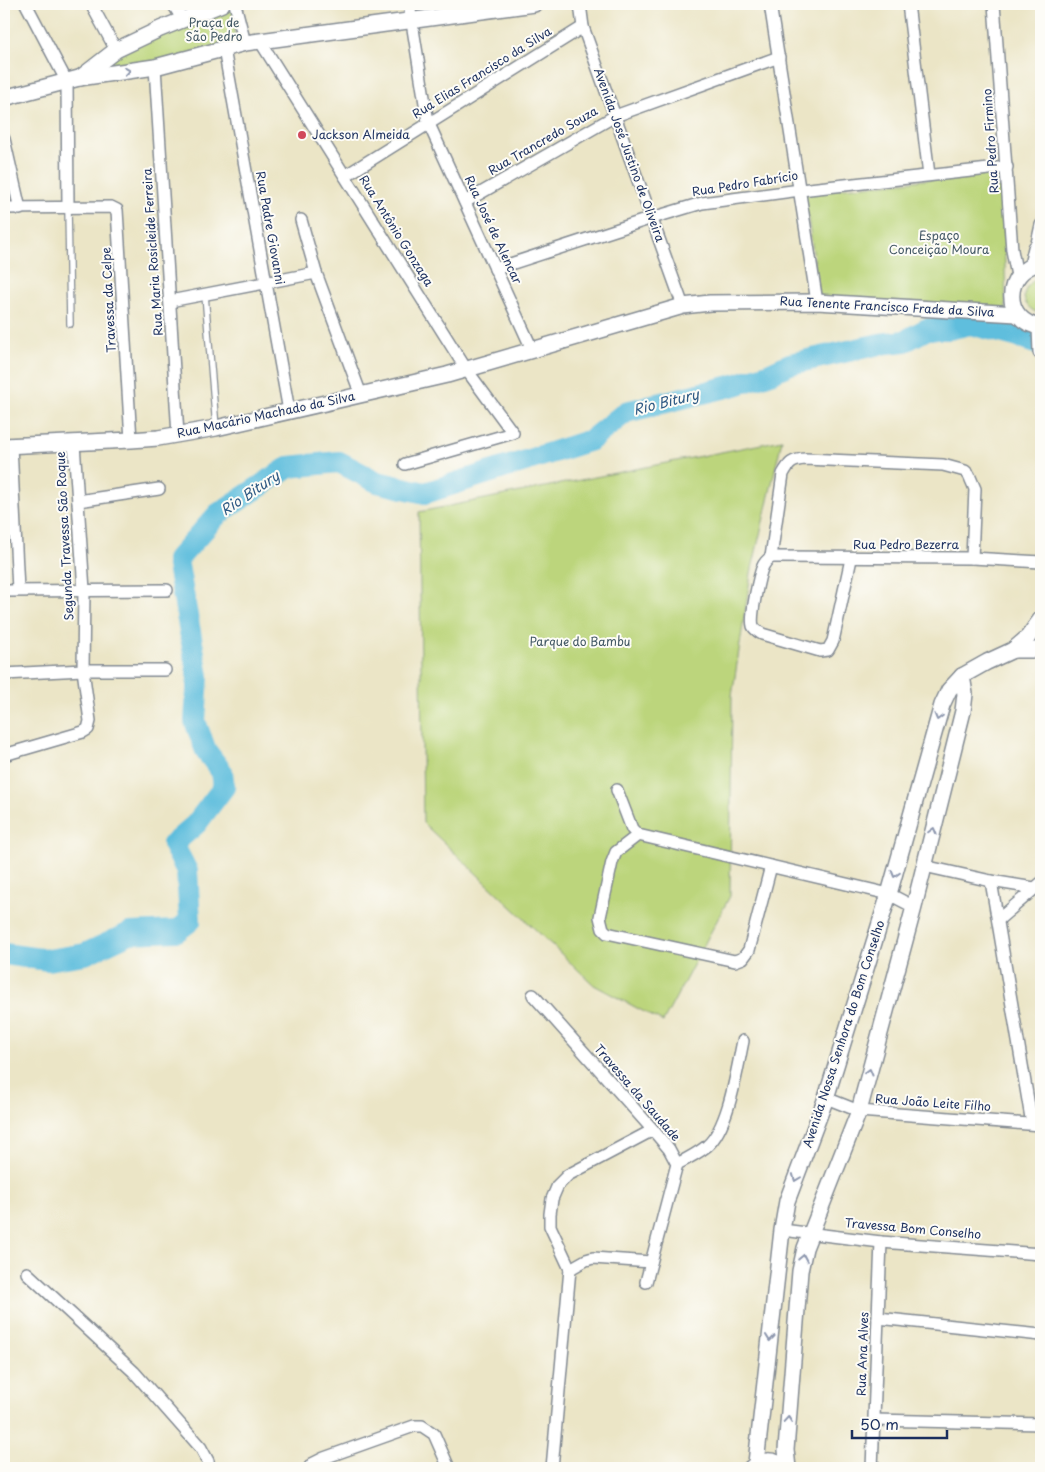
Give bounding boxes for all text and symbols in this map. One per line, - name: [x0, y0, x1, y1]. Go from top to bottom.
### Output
- park label: Praça de São Pedro: [186, 13, 243, 45]
- street label: Rua Elias Francisco da Silva: [408, 21, 555, 122]
- street label: Avenida José Justino de Oliveira: [590, 65, 670, 245]
- one-way arrow: [123, 66, 131, 77]
- street label: Rua Pedro Firmino: [977, 88, 1003, 194]
- street label: Rua Trancredo Souza: [484, 101, 601, 179]
- place label: Jackson Almeida: [312, 125, 410, 143]
- marker: Jackson Almeida: [296, 129, 308, 141]
- street label: Rua Pedro Fabrício: [691, 166, 799, 200]
- street label: Rua Maria Rosicleide Ferreira: [137, 167, 167, 336]
- street label: Rua Padre Giovanni: [252, 170, 290, 286]
- street label: Rua Antônio Gonzaga: [355, 171, 439, 290]
- street label: Rua José de Alencar: [461, 172, 527, 287]
- park label: Espaço Conceição Moura: [889, 226, 990, 258]
- street label: Travessa da Celpe: [96, 246, 120, 353]
- street label: Rua Tenente Francisco Frade da Silva: [779, 291, 995, 321]
- water label: Rio Bitury: [631, 383, 702, 420]
- street label: Rua Macário Machado da Silva: [175, 386, 357, 442]
- street label: Segunda Travessa São Roque: [51, 451, 77, 621]
- water label: Rio Bitury: [216, 465, 284, 520]
- street label: Rua Pedro Bezerra: [853, 535, 959, 553]
- park label: Parque do Bambu: [530, 632, 631, 650]
- one-way arrow: [934, 713, 944, 721]
- one-way arrow: [927, 826, 938, 835]
- one-way arrow: [890, 869, 901, 878]
- street label: Avenida Nossa Senhora do Bom Conselho: [798, 917, 888, 1150]
- street label: Travessa da Saudade: [591, 1040, 685, 1145]
- one-way arrow: [864, 1069, 874, 1077]
- street label: Rua João Leite Filho: [875, 1089, 992, 1115]
- one-way arrow: [792, 1173, 802, 1182]
- street label: Travessa Bom Conselho: [844, 1213, 982, 1243]
- one-way arrow: [797, 1254, 807, 1262]
- street label: Rua Ana Alves: [852, 1311, 872, 1397]
- one-way arrow: [765, 1334, 776, 1342]
- scale bar: [852, 1407, 948, 1439]
- text: 50 m: [860, 1412, 899, 1435]
- one-way arrow: [782, 1415, 793, 1423]

